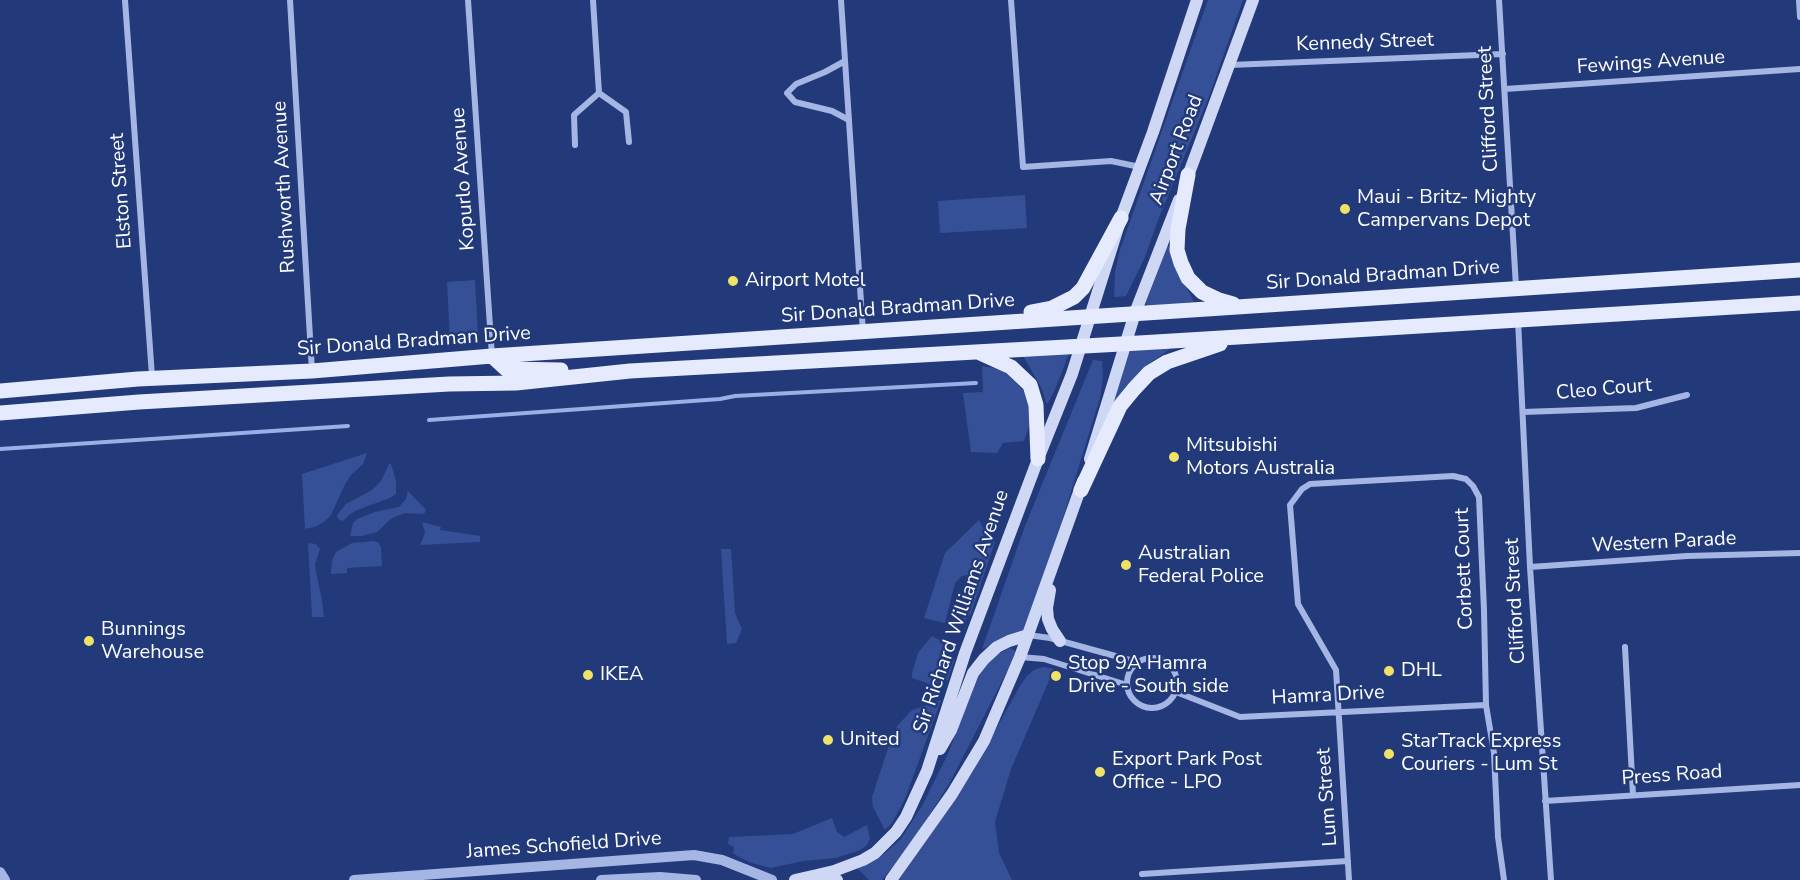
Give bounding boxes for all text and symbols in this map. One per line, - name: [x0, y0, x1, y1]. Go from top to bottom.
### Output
- street label: Kennedy Street: [1296, 29, 1434, 57]
- street label: Clifford Street: [1474, 45, 1504, 173]
- street label: Fewings Avenue: [1576, 46, 1726, 80]
- street label: Airport Road: [1145, 92, 1209, 208]
- street label: Rushworth Avenue: [269, 100, 301, 274]
- street label: Kopurlo Avenue: [447, 107, 481, 251]
- street label: Elston Street: [106, 132, 138, 250]
- place label: Maui - Britz- Mighty Campervans Depot: [1357, 186, 1536, 233]
- marker: Maui - Britz- Mighty Campervans Depot: [1338, 202, 1352, 216]
- street label: Sir Donald Bradman Drive: [1265, 256, 1501, 296]
- place label: Airport Motel: [745, 269, 866, 293]
- marker: Airport Motel: [726, 274, 740, 288]
- street label: Sir Donald Bradman Drive: [780, 289, 1016, 329]
- street label: Sir Donald Bradman Drive: [296, 322, 532, 362]
- street label: Cleo Court: [1555, 374, 1653, 406]
- place label: Mitsubishi Motors Australia: [1186, 434, 1335, 481]
- marker: Mitsubishi Motors Australia: [1167, 450, 1181, 464]
- street label: Sir Richard Williams Avenue: [909, 487, 1015, 737]
- street label: Corbett Court: [1451, 508, 1479, 630]
- street label: Western Parade: [1591, 527, 1737, 559]
- street label: Clifford Street: [1501, 537, 1531, 665]
- place label: Australian Federal Police: [1138, 542, 1264, 589]
- marker: Australian Federal Police: [1119, 558, 1133, 572]
- place label: Bunnings Warehouse: [101, 618, 204, 665]
- marker: Bunnings Warehouse: [82, 634, 96, 648]
- place label: Stop 9A Hamra Drive - South side: [1068, 652, 1229, 699]
- place label: DHL: [1401, 659, 1442, 683]
- place label: IKEA: [600, 663, 644, 687]
- marker: DHL: [1382, 664, 1396, 678]
- marker: IKEA: [581, 668, 595, 682]
- marker: Stop 9A Hamra Drive - South side: [1049, 669, 1063, 683]
- street label: Hamra Drive: [1271, 681, 1385, 711]
- place label: United: [840, 728, 900, 752]
- place label: StarTrack Express Couriers - Lum St: [1401, 730, 1561, 777]
- marker: United: [821, 733, 835, 747]
- street label: Lum Street: [1313, 747, 1343, 847]
- marker: StarTrack Express Couriers - Lum St: [1382, 747, 1396, 761]
- place label: Export Park Post Office - LPO: [1112, 748, 1262, 795]
- street label: Press Road: [1621, 761, 1723, 791]
- marker: Export Park Post Office - LPO: [1093, 765, 1107, 779]
- street label: James Schofield Drive: [466, 827, 662, 865]

